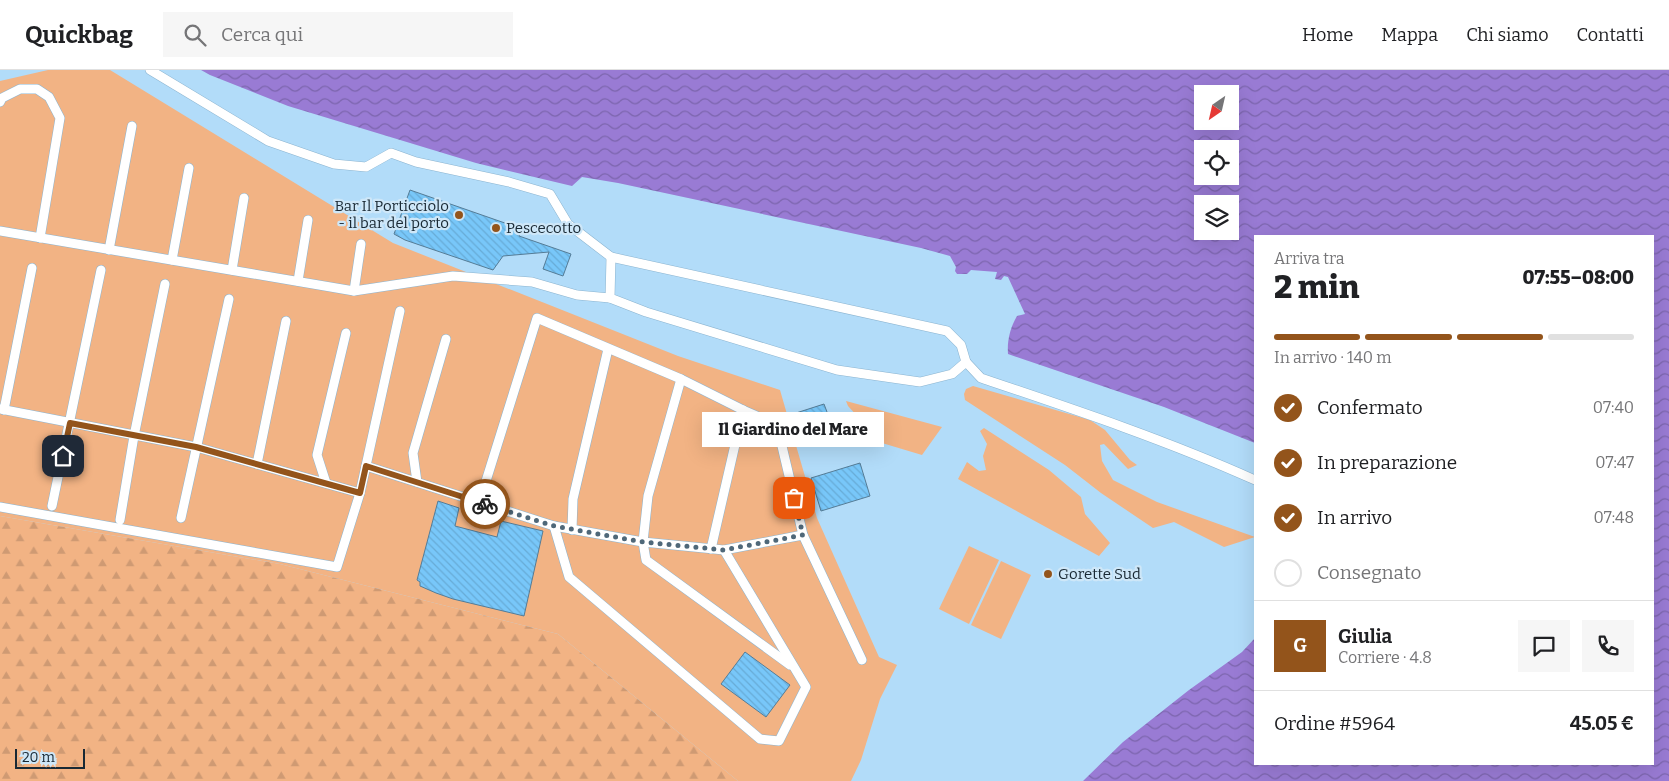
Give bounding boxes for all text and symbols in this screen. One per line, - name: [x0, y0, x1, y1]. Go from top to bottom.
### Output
- search box: [163, 12, 513, 57]
- text: Quickbag: [25, 21, 133, 49]
- icon: search: [181, 21, 209, 49]
- text: Cerca qui: [221, 23, 303, 46]
- text: Home: [1302, 24, 1353, 46]
- text: Mappa: [1381, 24, 1438, 46]
- text: Chi siamo: [1466, 24, 1549, 46]
- text: Contatti: [1577, 24, 1644, 46]
- north arrow: [1194, 85, 1239, 130]
- map controls: [1194, 85, 1239, 240]
- button: locate: [1194, 140, 1239, 185]
- button: layers: [1194, 195, 1239, 240]
- place label: Bar Il Porticciolo - il bar del porto: [334, 197, 449, 232]
- marker: Bar Il Porticciolo - il bar del porto: [453, 209, 465, 221]
- place label: Pescecotto: [506, 219, 581, 237]
- marker: Pescecotto: [490, 222, 502, 234]
- text: Arriva tra: [1274, 249, 1344, 268]
- text: 07:55–08:00: [1522, 266, 1634, 289]
- text: 2 min: [1274, 268, 1360, 306]
- text: In arrivo · 140 m: [1274, 348, 1392, 367]
- icon: check: [1274, 394, 1302, 422]
- text: Confermato: [1317, 396, 1423, 419]
- text: 07:40: [1593, 398, 1634, 417]
- callout: Il Giardino del Mare: [703, 413, 885, 448]
- text: Il Giardino del Mare: [718, 420, 868, 439]
- pin: [42, 435, 84, 477]
- icon: home: [49, 442, 77, 470]
- icon: check: [1274, 449, 1302, 477]
- text: In preparazione: [1317, 451, 1457, 474]
- text: 07:47: [1595, 453, 1634, 472]
- pin: [773, 477, 815, 519]
- courier: [460, 479, 510, 529]
- icon: bag: [780, 484, 808, 512]
- icon: bike: [471, 490, 499, 518]
- icon: check: [1274, 504, 1302, 532]
- text: In arrivo: [1317, 506, 1392, 529]
- text: 07:48: [1593, 508, 1634, 527]
- text: Consegnato: [1317, 561, 1422, 584]
- place label: Gorette Sud: [1058, 565, 1141, 583]
- marker: Gorette Sud: [1042, 568, 1054, 580]
- button: chat: [1518, 620, 1570, 672]
- button: phone: [1582, 620, 1634, 672]
- text: Giulia: [1338, 625, 1392, 648]
- text: G: [1293, 634, 1307, 657]
- text: Corriere · 4.8: [1338, 648, 1432, 667]
- text: Ordine #5964: [1274, 712, 1395, 735]
- text: 45.05 €: [1570, 712, 1634, 735]
- scale bar: [15, 746, 85, 769]
- text: 20 m: [22, 749, 55, 766]

